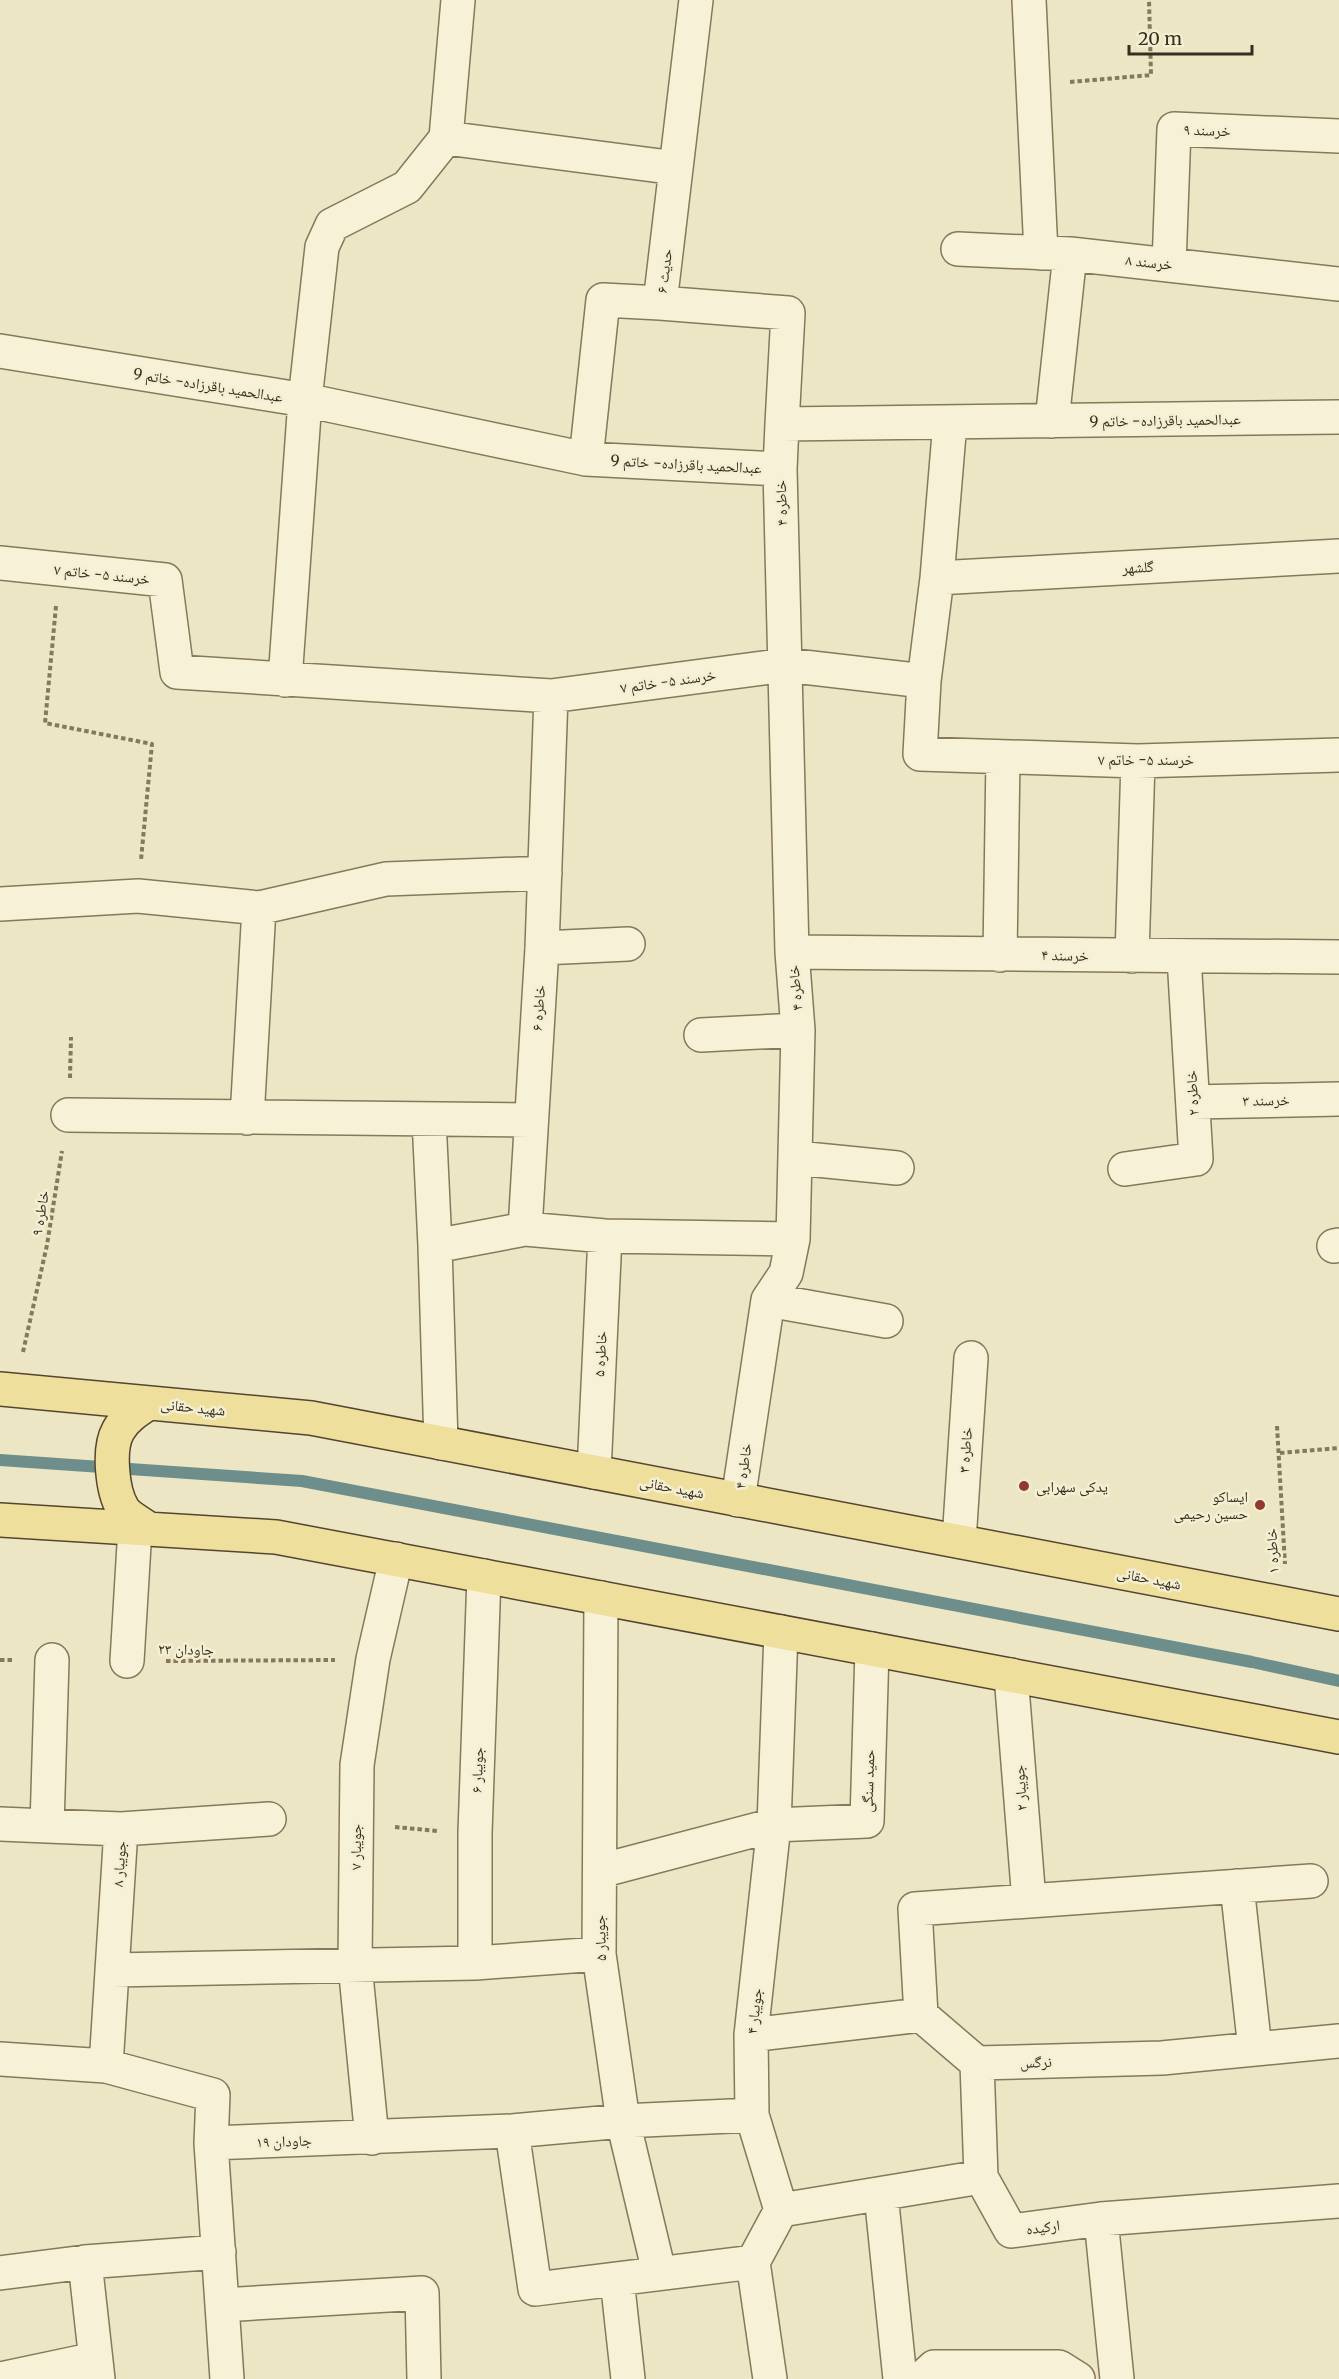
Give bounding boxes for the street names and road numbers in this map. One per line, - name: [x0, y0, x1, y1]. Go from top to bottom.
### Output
- street label: خرسند ۹: [1183, 120, 1231, 140]
- street label: حدیث ۶: [652, 247, 676, 294]
- street label: خرسند ۸: [1125, 250, 1174, 274]
- street label: عبدالحمید باقرزاده- خاتم 9: [132, 364, 285, 407]
- street label: عبدالحمید باقرزاده- خاتم 9: [1089, 409, 1241, 432]
- street label: عبدالحمید باقرزاده- خاتم 9: [610, 451, 762, 478]
- street label: خاطره ۴: [771, 479, 791, 526]
- street label: گلشهر: [1121, 557, 1155, 577]
- street label: خرسند ۵- خاتم ۷: [53, 560, 151, 590]
- street label: خرسند ۵- خاتم ۷: [619, 665, 718, 698]
- street label: خرسند ۵- خاتم ۷: [1098, 750, 1195, 770]
- street label: خرسند ۴: [1041, 945, 1089, 965]
- street label: خاطره ۴: [784, 964, 806, 1012]
- street label: خاطره ۶: [527, 984, 549, 1031]
- street label: خاطره ۲: [1181, 1069, 1203, 1116]
- street label: خرسند ۳: [1242, 1090, 1290, 1110]
- street label: خاطره ۹: [27, 1188, 53, 1237]
- street label: خاطره ۵: [589, 1330, 611, 1377]
- street label: شهید حقانی: [159, 1394, 227, 1421]
- street label: خاطره ۳: [954, 1426, 976, 1473]
- street label: خاطره ۴: [730, 1442, 756, 1490]
- street label: شهید حقانی: [638, 1471, 706, 1504]
- street label: خاطره ۱: [1261, 1527, 1283, 1574]
- street label: شهید حقانی: [1115, 1562, 1183, 1595]
- street label: جاودان ۲۳: [158, 1639, 215, 1660]
- street label: جویبار ۶: [467, 1746, 487, 1793]
- street label: حمید سنگی: [857, 1749, 880, 1813]
- street label: جویبار ۲: [1009, 1764, 1031, 1812]
- street label: جویبار ۷: [346, 1824, 365, 1870]
- street label: جویبار ۸: [108, 1840, 130, 1888]
- street label: جویبار ۵: [590, 1914, 610, 1961]
- street label: جویبار ۴: [742, 1987, 766, 2035]
- street label: نرگس: [1020, 2052, 1052, 2073]
- street label: جاودان ۱۹: [256, 2131, 313, 2152]
- street label: ارکیده: [1025, 2215, 1061, 2239]

